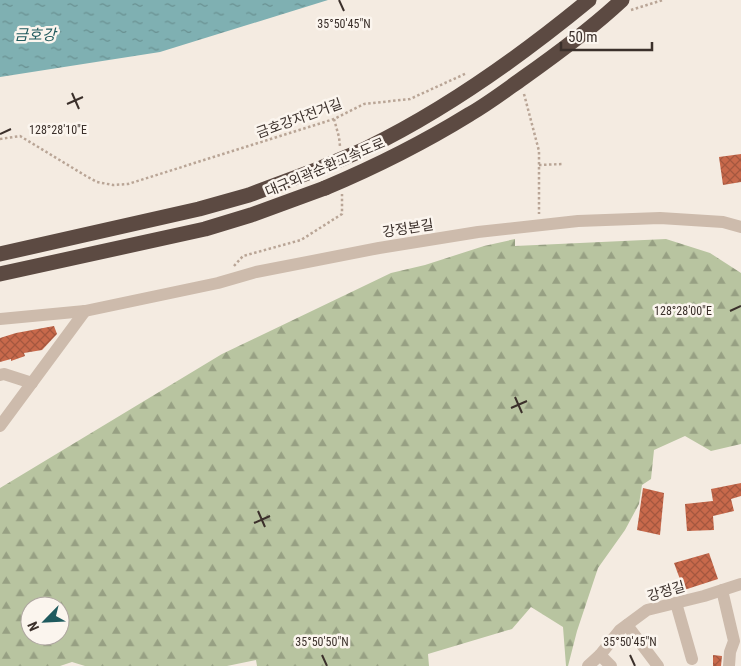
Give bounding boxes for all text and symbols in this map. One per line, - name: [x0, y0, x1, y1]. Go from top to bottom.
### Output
- text: 35°50'45"N: [317, 17, 371, 31]
- scale bar: [561, 20, 652, 52]
- water label: 금호강: [14, 26, 58, 44]
- text: 50 m: [568, 28, 598, 46]
- street label: 금호강자전거길: [254, 95, 344, 141]
- text: 128°28'10"E: [29, 123, 87, 137]
- street label: 대구외곽순환고속도로: [263, 134, 388, 200]
- street label: 강정본길: [381, 216, 435, 240]
- text: 128°28'00"E: [654, 304, 712, 318]
- street label: 강정길: [645, 578, 687, 604]
- north arrow: [20, 596, 70, 646]
- text: N: [24, 619, 42, 633]
- text: 35°50'50"N: [295, 635, 349, 649]
- text: 35°50'45"N: [603, 635, 657, 649]

